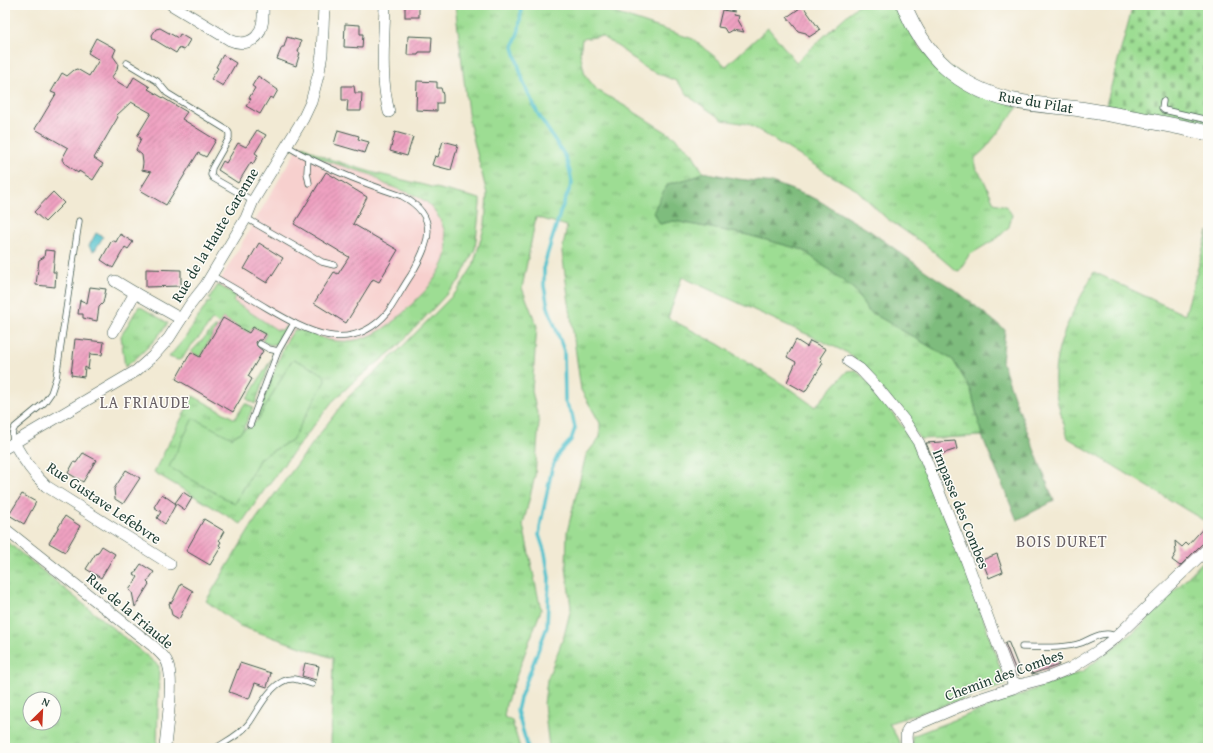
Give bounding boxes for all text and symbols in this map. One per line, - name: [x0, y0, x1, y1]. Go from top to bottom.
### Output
- street label: Rue du Pilat: [997, 85, 1076, 119]
- street label: Rue de la Haute Garenne: [166, 163, 263, 306]
- district label: LA FRIAUDE: [100, 390, 190, 414]
- street label: Impasse des Combes: [928, 446, 995, 572]
- street label: Rue Gustave Lefebvre: [43, 456, 166, 549]
- district label: BOIS DURET: [1016, 529, 1108, 553]
- street label: Rue de la Friaude: [82, 568, 178, 653]
- street label: Chemin des Combes: [942, 643, 1066, 706]
- north arrow: [22, 691, 62, 731]
- text: N: [39, 693, 53, 711]

